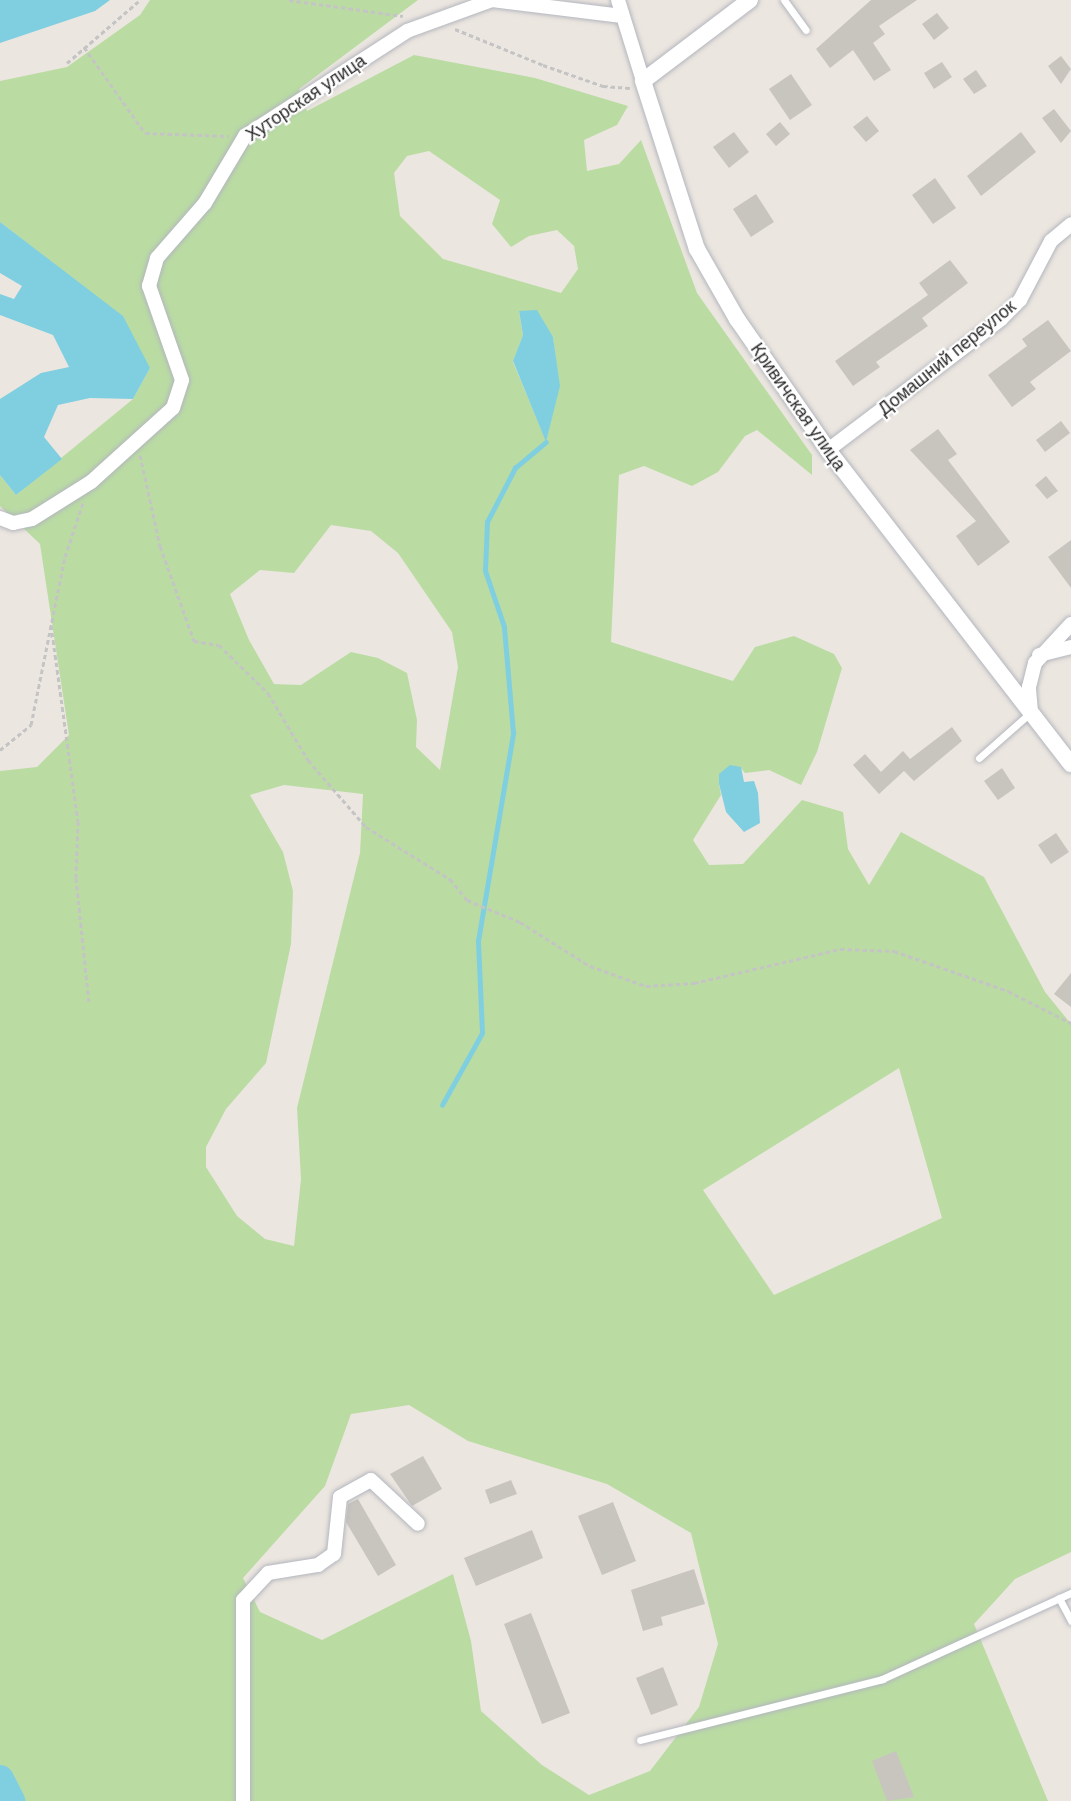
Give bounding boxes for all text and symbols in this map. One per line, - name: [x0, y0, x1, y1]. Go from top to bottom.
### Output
- street label: Хуторская улица: [242, 50, 370, 146]
- street label: Домашний переулок: [874, 296, 1020, 420]
- street label: Кривичская улица: [746, 339, 850, 475]

